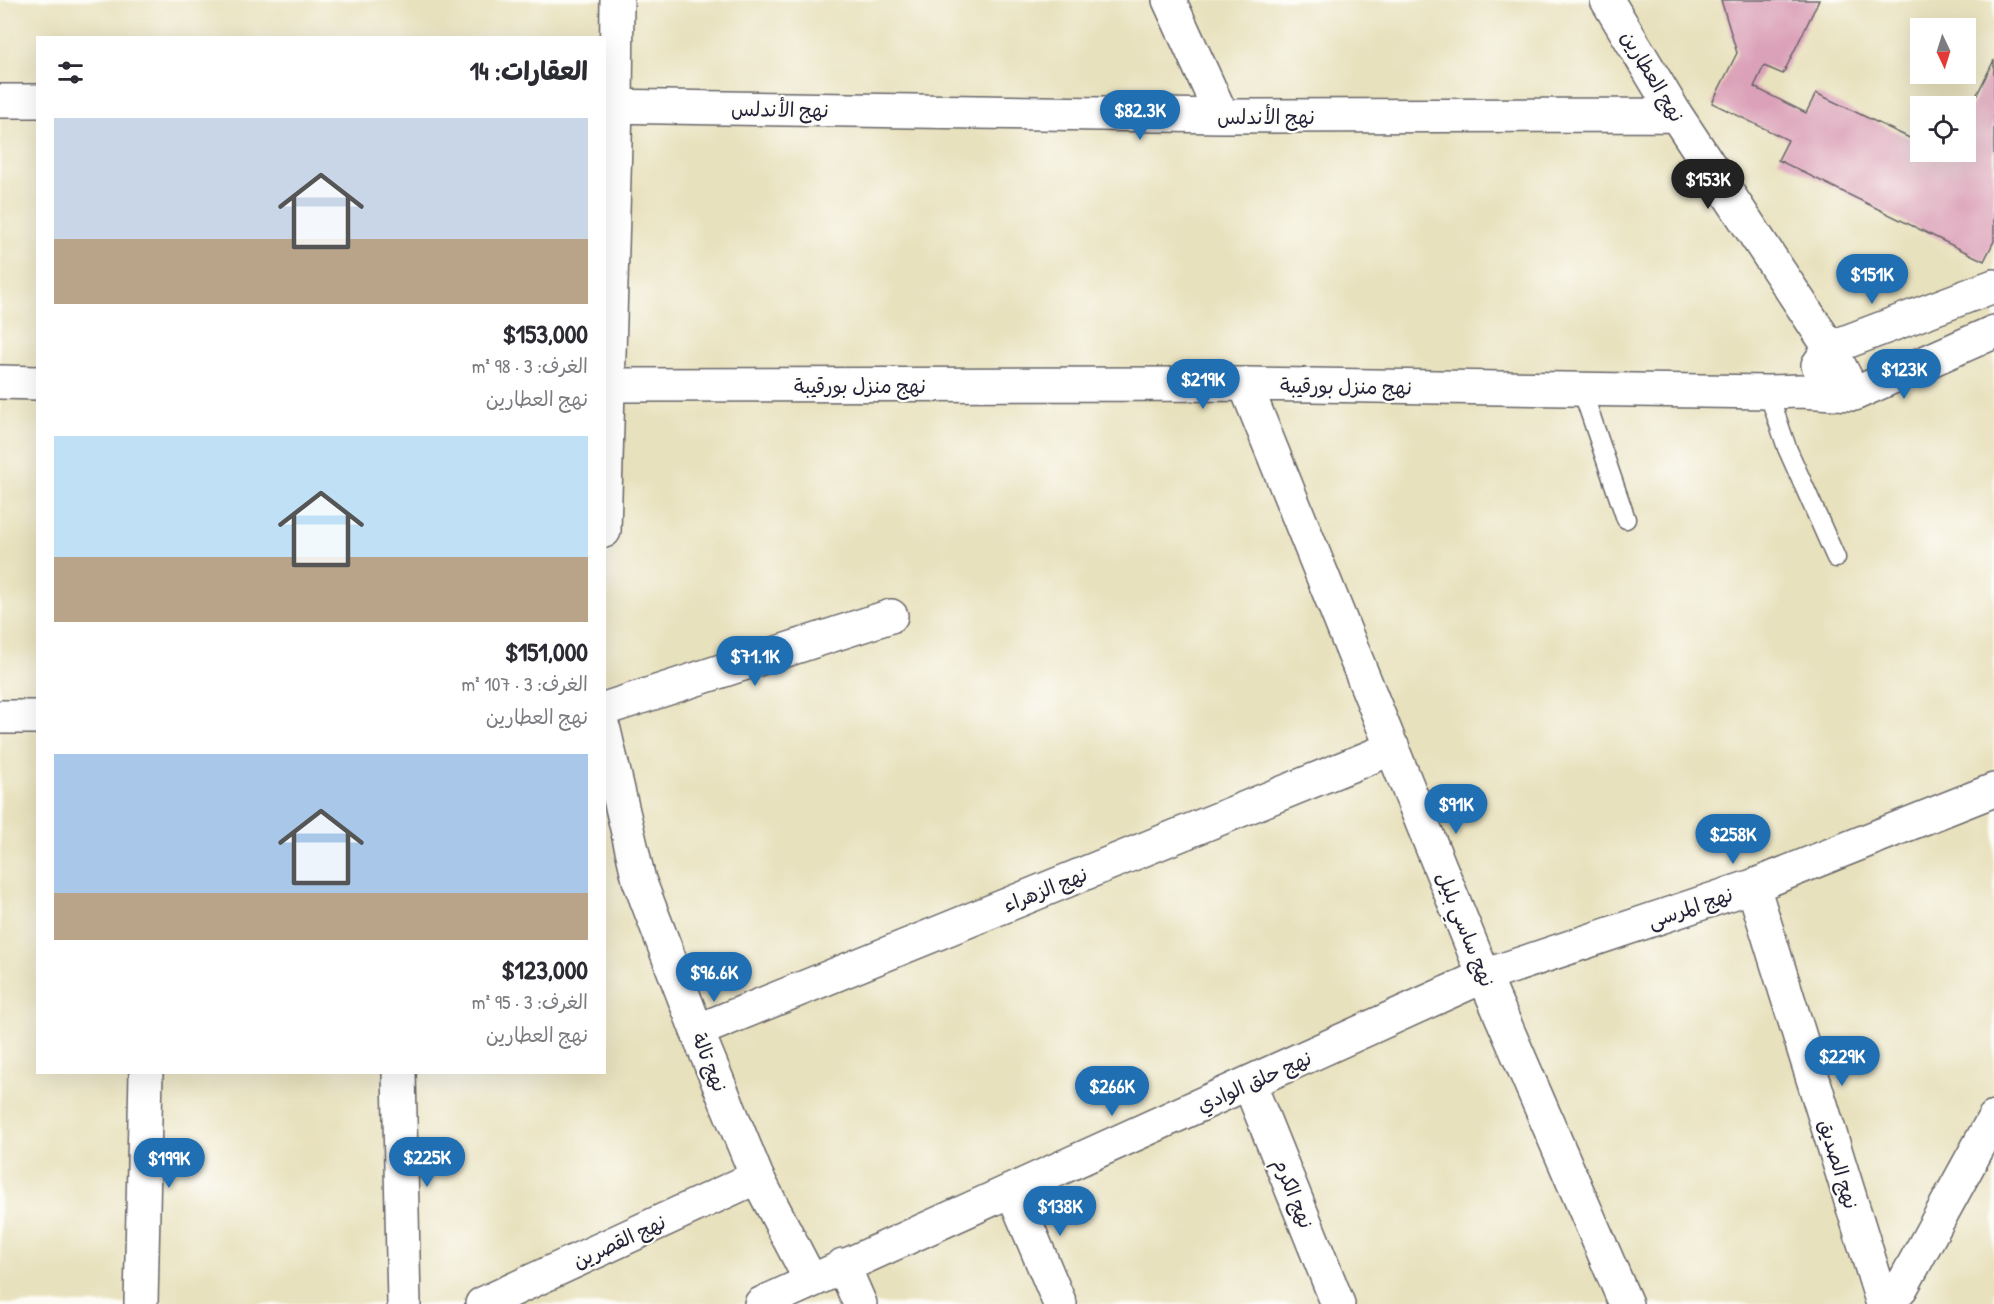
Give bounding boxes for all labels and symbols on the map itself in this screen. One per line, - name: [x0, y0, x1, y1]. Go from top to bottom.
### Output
- north arrow: [1910, 18, 1976, 84]
- street label: نهج العطارين: [1614, 25, 1691, 127]
- pin: $82.3K: [1091, 90, 1189, 141]
- street label: نهج الأندلس: [731, 95, 829, 124]
- street label: نهج الأندلس: [1217, 103, 1315, 131]
- pin: $153K: [1666, 159, 1750, 210]
- pin: $151K: [1830, 254, 1914, 305]
- pin: $123K: [1862, 349, 1946, 400]
- pin: $219K: [1161, 359, 1245, 410]
- street label: نهج منزل بورقيبة: [1280, 371, 1412, 402]
- street label: نهج منزل بورقيبة: [794, 372, 926, 400]
- pin: $71.1K: [706, 636, 804, 687]
- pin: $91K: [1420, 784, 1492, 835]
- pin: $258K: [1691, 814, 1775, 865]
- street label: نهج الزهراء: [999, 860, 1091, 919]
- street label: نهج ساسي بليل: [1426, 867, 1501, 992]
- street label: نهج المرسى: [1644, 880, 1736, 935]
- pin: $96.6K: [665, 952, 763, 1003]
- street label: نهج تالة: [685, 1028, 734, 1096]
- pin: $229K: [1800, 1036, 1884, 1087]
- street label: نهج حلق الوادي: [1193, 1044, 1316, 1120]
- pin: $266K: [1070, 1066, 1154, 1117]
- street label: نهج الصديق: [1812, 1116, 1865, 1212]
- pin: $225K: [385, 1137, 469, 1188]
- pin: $199K: [127, 1138, 211, 1189]
- street label: نهج الكرم: [1265, 1154, 1320, 1233]
- pin: $138K: [1018, 1186, 1102, 1237]
- street label: نهج القصرين: [568, 1208, 670, 1275]

